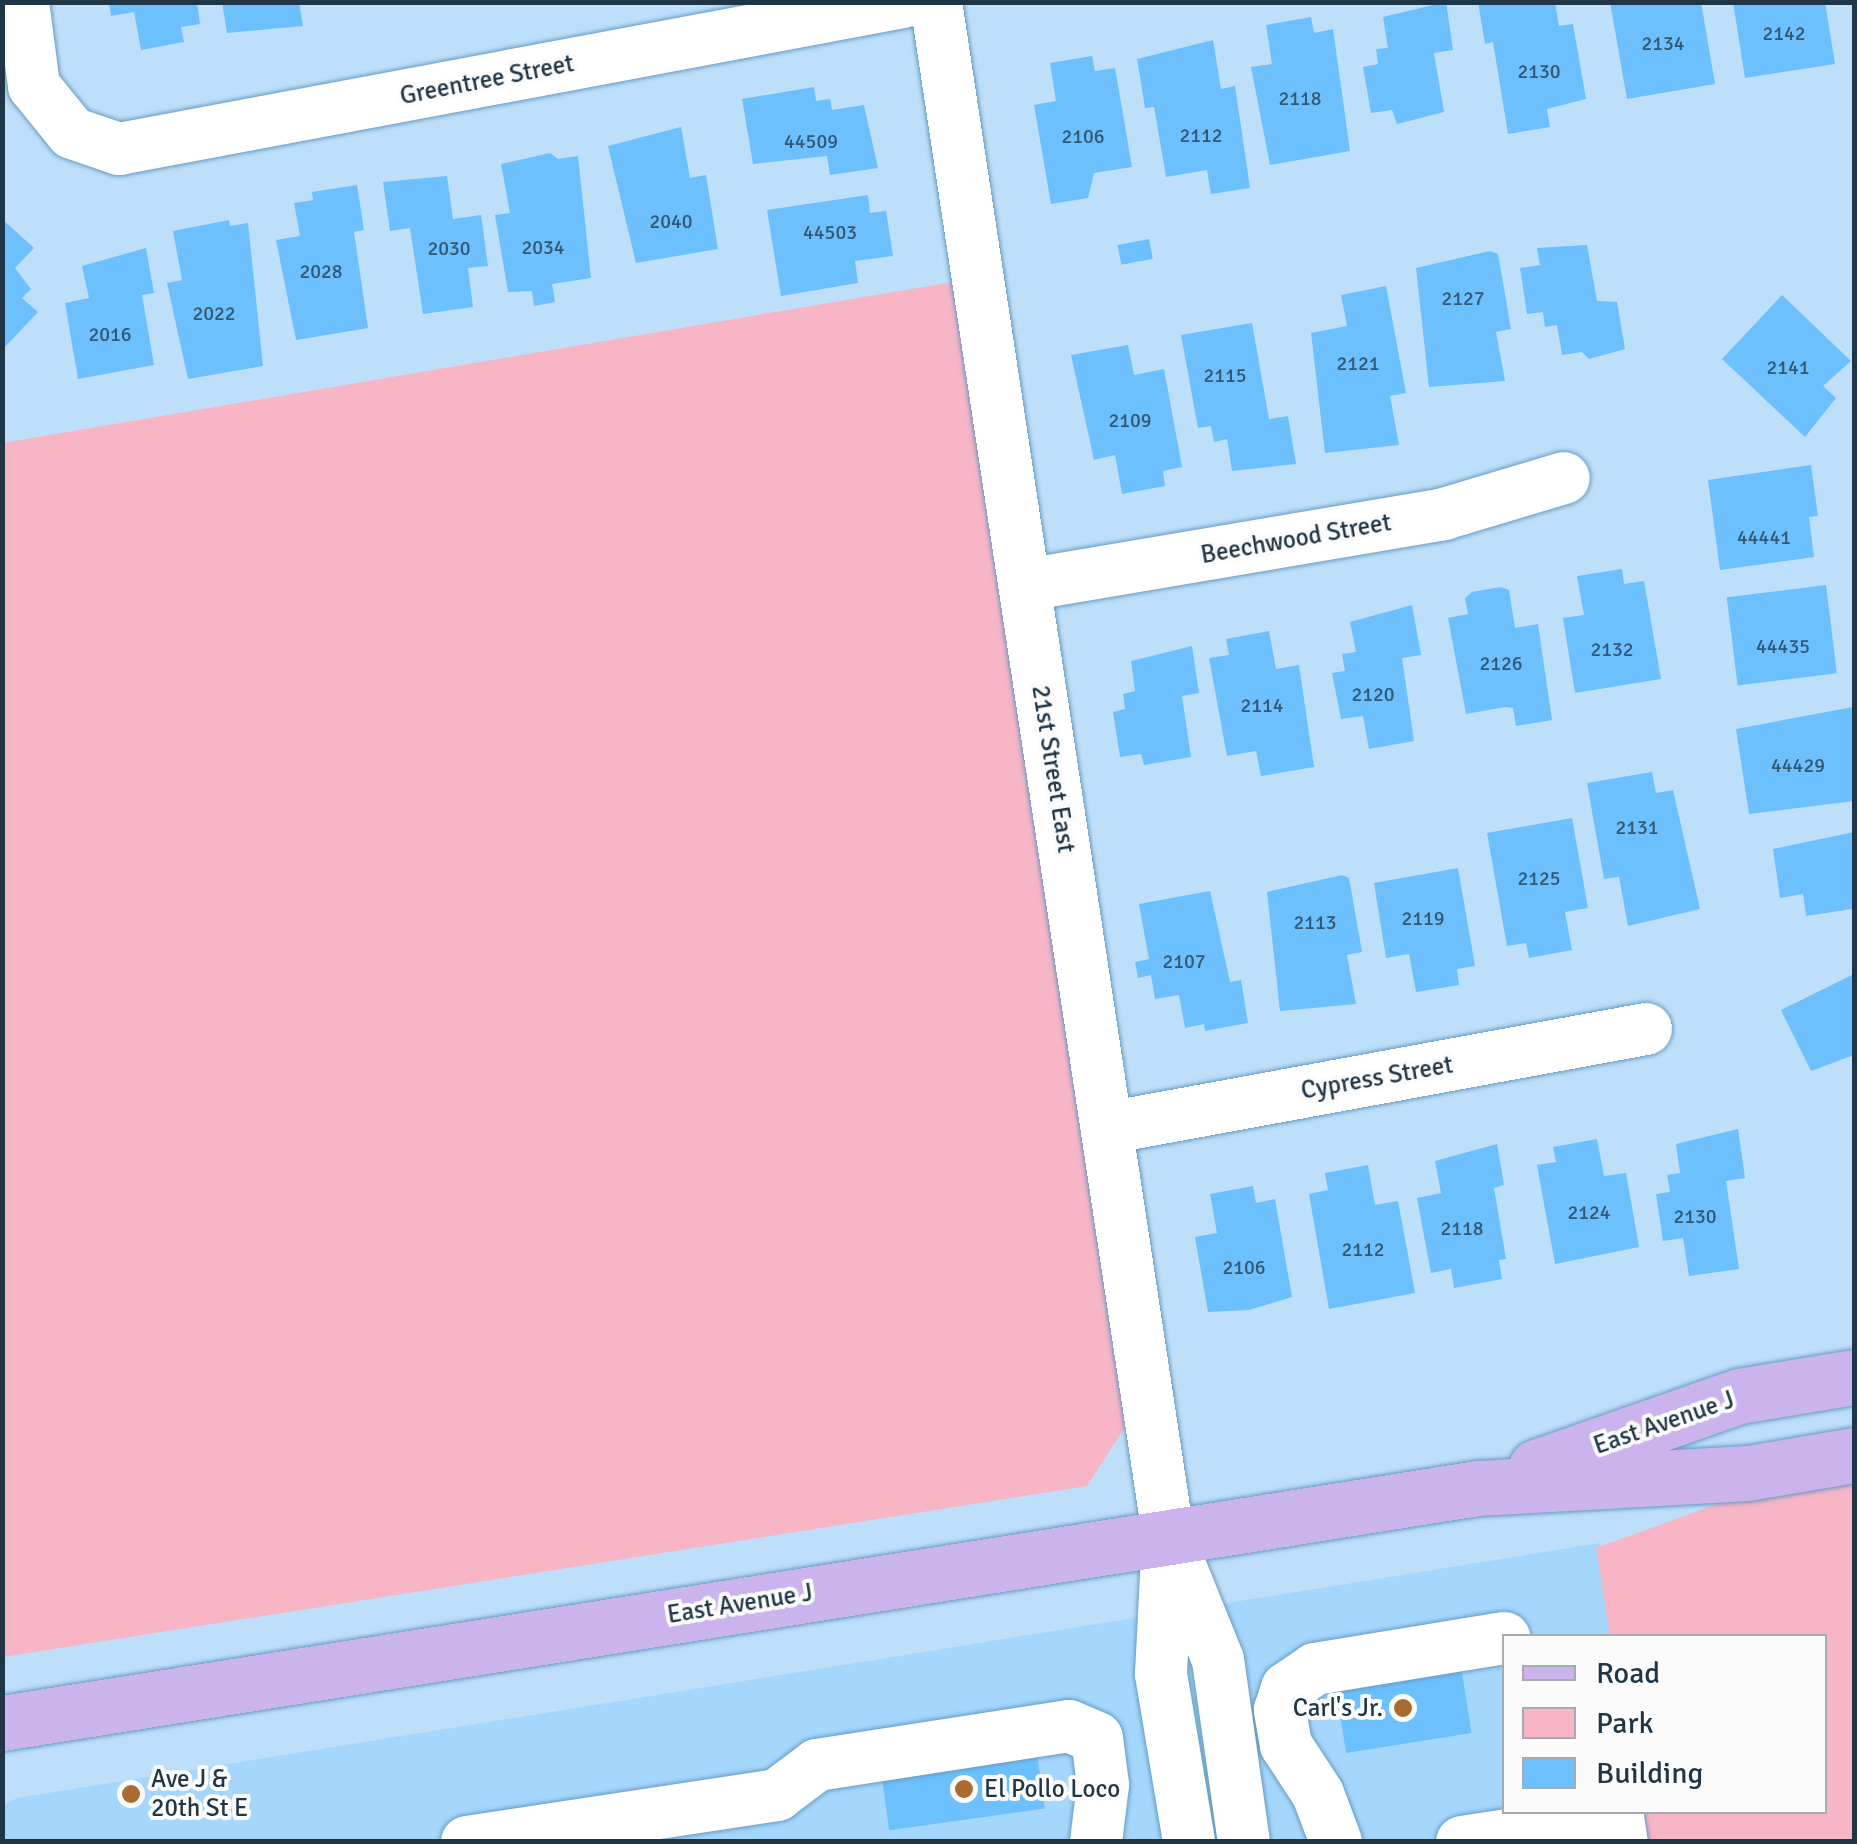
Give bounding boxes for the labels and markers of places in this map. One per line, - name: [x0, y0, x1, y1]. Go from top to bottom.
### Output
- place label: Carl's Jr.: [1293, 1693, 1383, 1723]
- marker: Carl's Jr.: [1392, 1697, 1414, 1719]
- place label: Ave J & 20th St E: [151, 1765, 248, 1824]
- place label: El Pollo Loco: [984, 1774, 1120, 1804]
- marker: El Pollo Loco: [953, 1778, 975, 1800]
- marker: Ave J & 20th St E: [120, 1783, 142, 1805]

